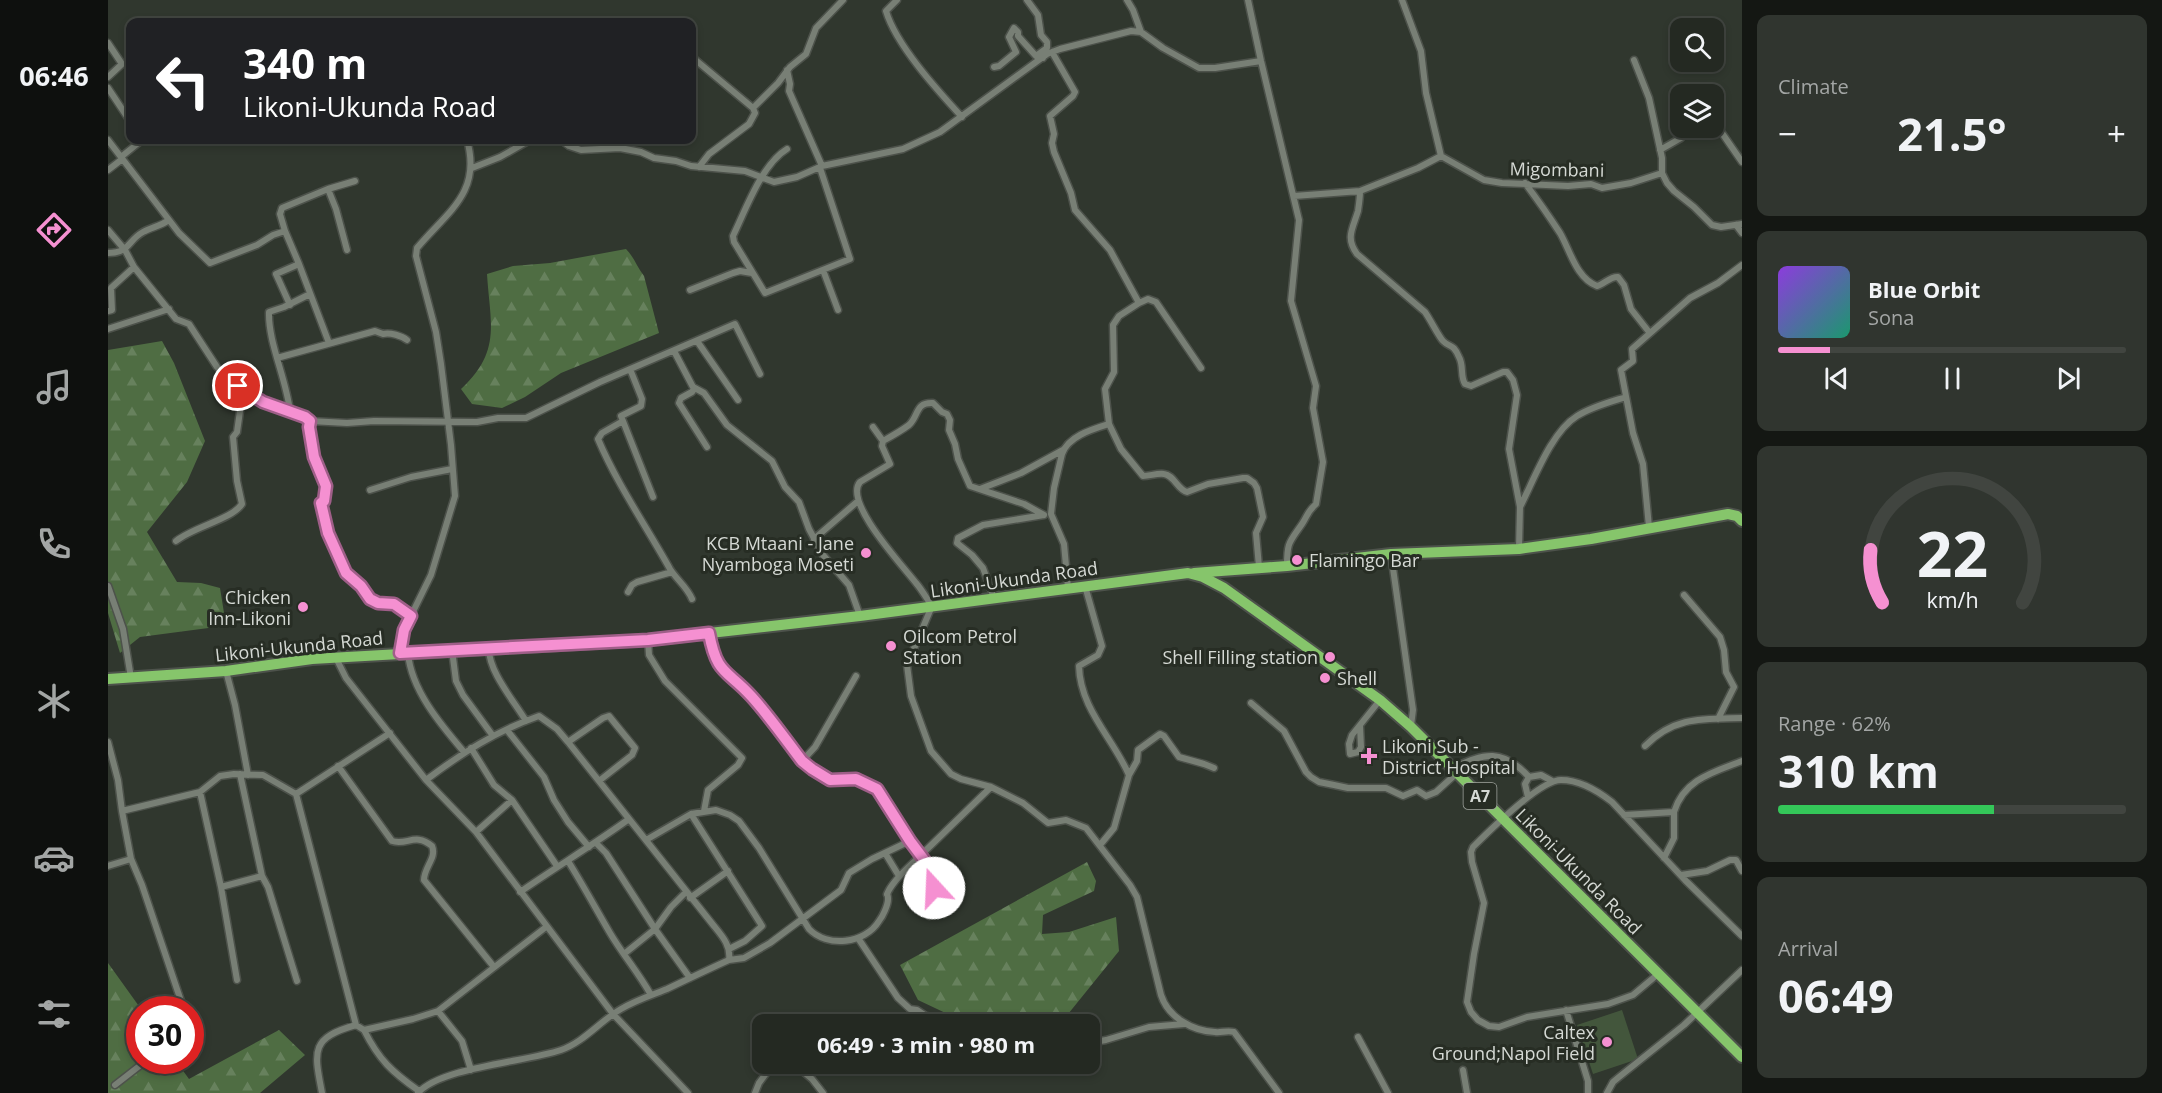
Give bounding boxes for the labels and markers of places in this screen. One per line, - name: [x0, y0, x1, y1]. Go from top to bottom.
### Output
- pin: [212, 360, 263, 411]
- place label: KCB Mtaani - Jane Nyamboga Moseti: [702, 531, 854, 576]
- marker: KCB Mtaani - Jane Nyamboga Moseti: [859, 546, 873, 560]
- place label: Flamingo Bar: [1309, 548, 1420, 572]
- marker: Flamingo Bar: [1290, 553, 1304, 567]
- place label: Chicken Inn-Likoni: [208, 585, 291, 630]
- marker: Chicken Inn-Likoni: [296, 600, 310, 614]
- place label: Oilcom Petrol Station: [903, 624, 1017, 669]
- marker: Oilcom Petrol Station: [884, 639, 898, 653]
- place label: Shell Filling station: [1162, 645, 1318, 669]
- marker: Shell Filling station: [1323, 650, 1337, 664]
- place label: Shell: [1337, 666, 1377, 690]
- marker: Shell: [1318, 671, 1332, 685]
- place label: Likoni Sub - District Hospital: [1382, 734, 1515, 779]
- marker: Likoni Sub - District Hospital: [1360, 747, 1378, 765]
- place label: Caltex Ground;Napol Field: [1432, 1020, 1596, 1065]
- marker: Caltex Ground;Napol Field: [1600, 1035, 1614, 1049]

